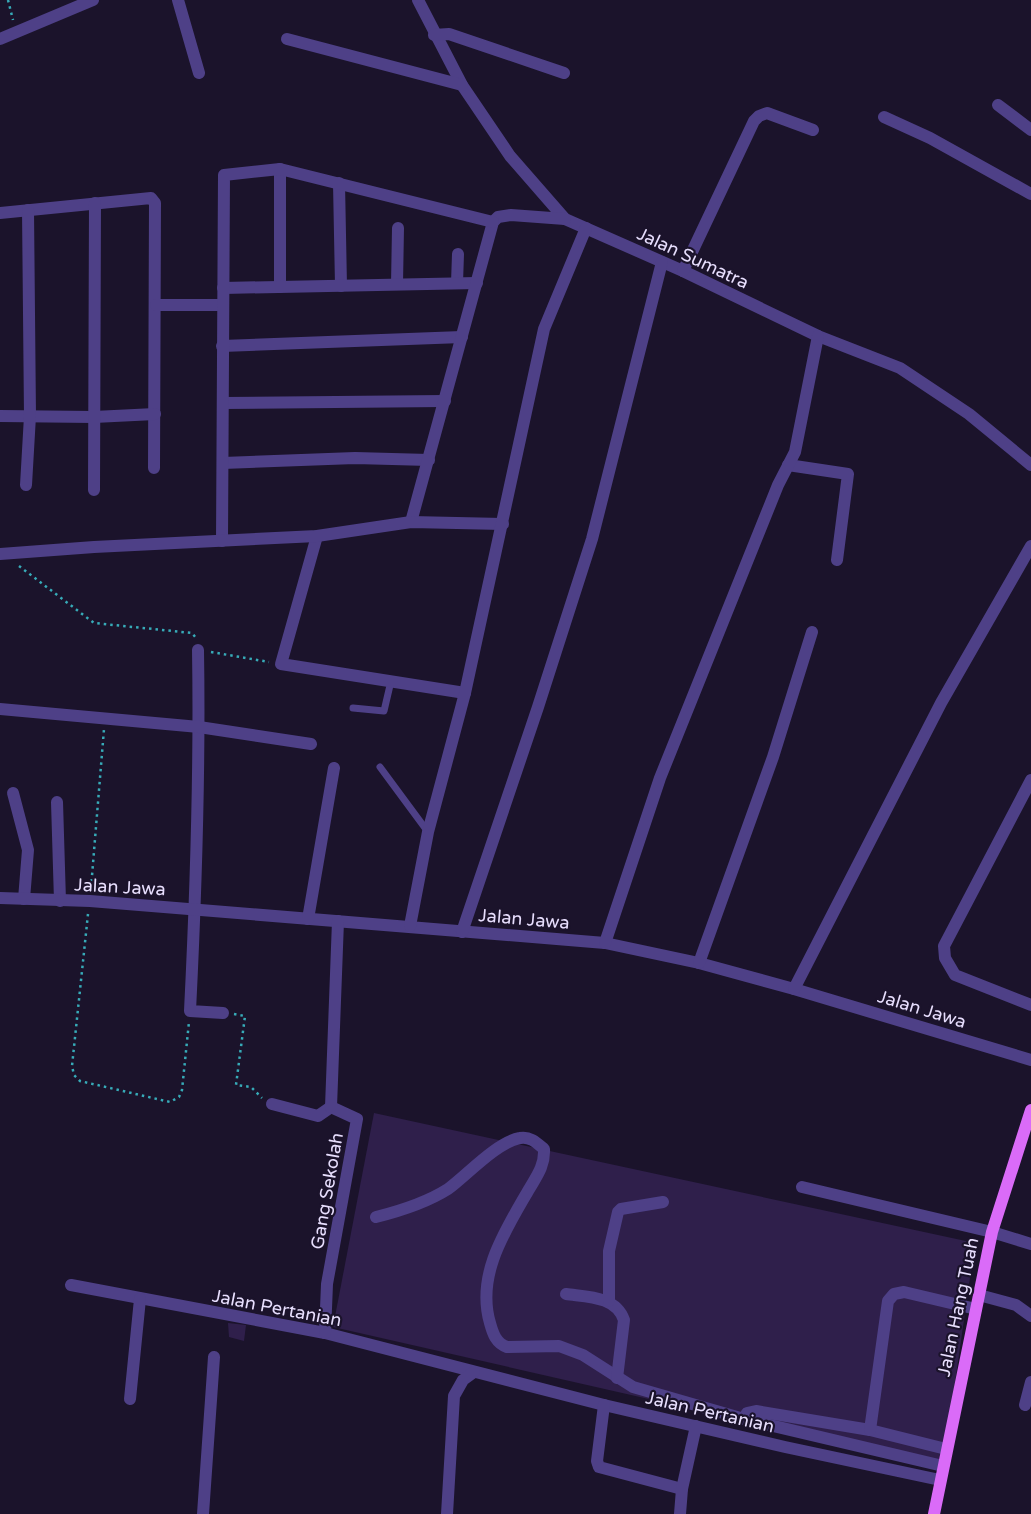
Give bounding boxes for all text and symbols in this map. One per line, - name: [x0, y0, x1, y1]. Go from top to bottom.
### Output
- street label: Jalan Sumatra: [634, 222, 752, 294]
- street label: Jalan Jawa: [74, 874, 166, 900]
- street label: Jalan Jawa: [478, 904, 570, 934]
- street label: Jalan Jawa: [875, 985, 969, 1033]
- street label: Gang Sekolah: [306, 1131, 348, 1251]
- street label: Jalan Hang Tuah: [933, 1236, 983, 1378]
- street label: Jalan Pertanian: [211, 1285, 343, 1331]
- street label: Jalan Pertanian: [644, 1387, 776, 1437]

